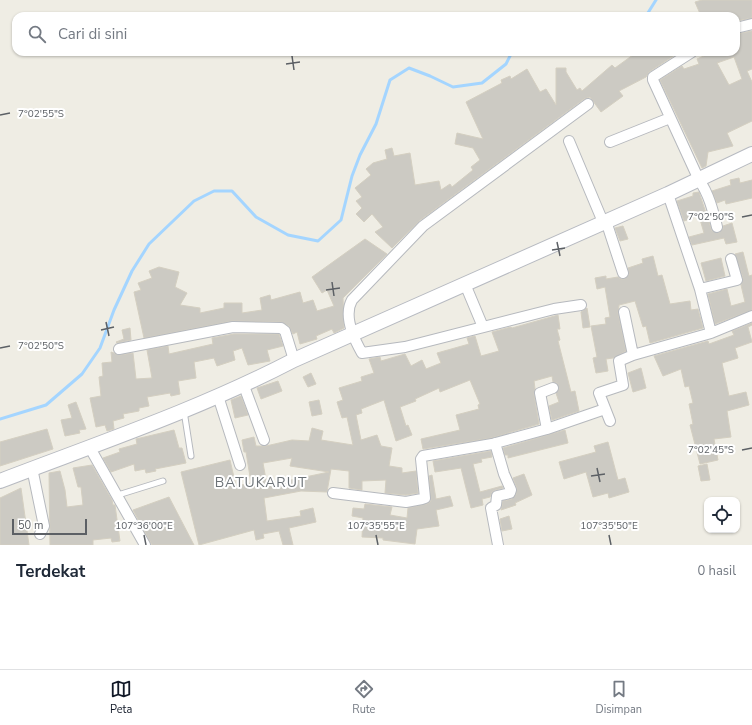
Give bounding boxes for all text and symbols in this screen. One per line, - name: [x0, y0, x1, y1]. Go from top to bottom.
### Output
- search box: [12, 12, 740, 56]
- icon: search: [26, 23, 48, 45]
- text: Cari di sini: [58, 24, 127, 44]
- text: 7°02'55"S: [18, 107, 64, 121]
- text: 7°02'50"S: [688, 210, 734, 224]
- text: 7°02'50"S: [18, 339, 64, 353]
- text: 7°02'45"S: [688, 443, 734, 457]
- district label: BATUKARUT: [215, 473, 307, 492]
- map controls: [704, 497, 740, 533]
- button: locate: [704, 497, 740, 533]
- scale bar: [12, 517, 87, 536]
- text: 50 m: [18, 518, 43, 533]
- text: 107°36'00"E: [115, 519, 173, 533]
- text: 107°35'55"E: [347, 519, 405, 533]
- text: 107°35'50"E: [580, 519, 638, 533]
- text: Terdekat: [16, 560, 85, 583]
- text: 0 hasil: [697, 562, 736, 580]
- tab: Peta: [110, 678, 132, 717]
- tab: Rute: [352, 678, 375, 717]
- tab: Disimpan: [596, 678, 642, 717]

